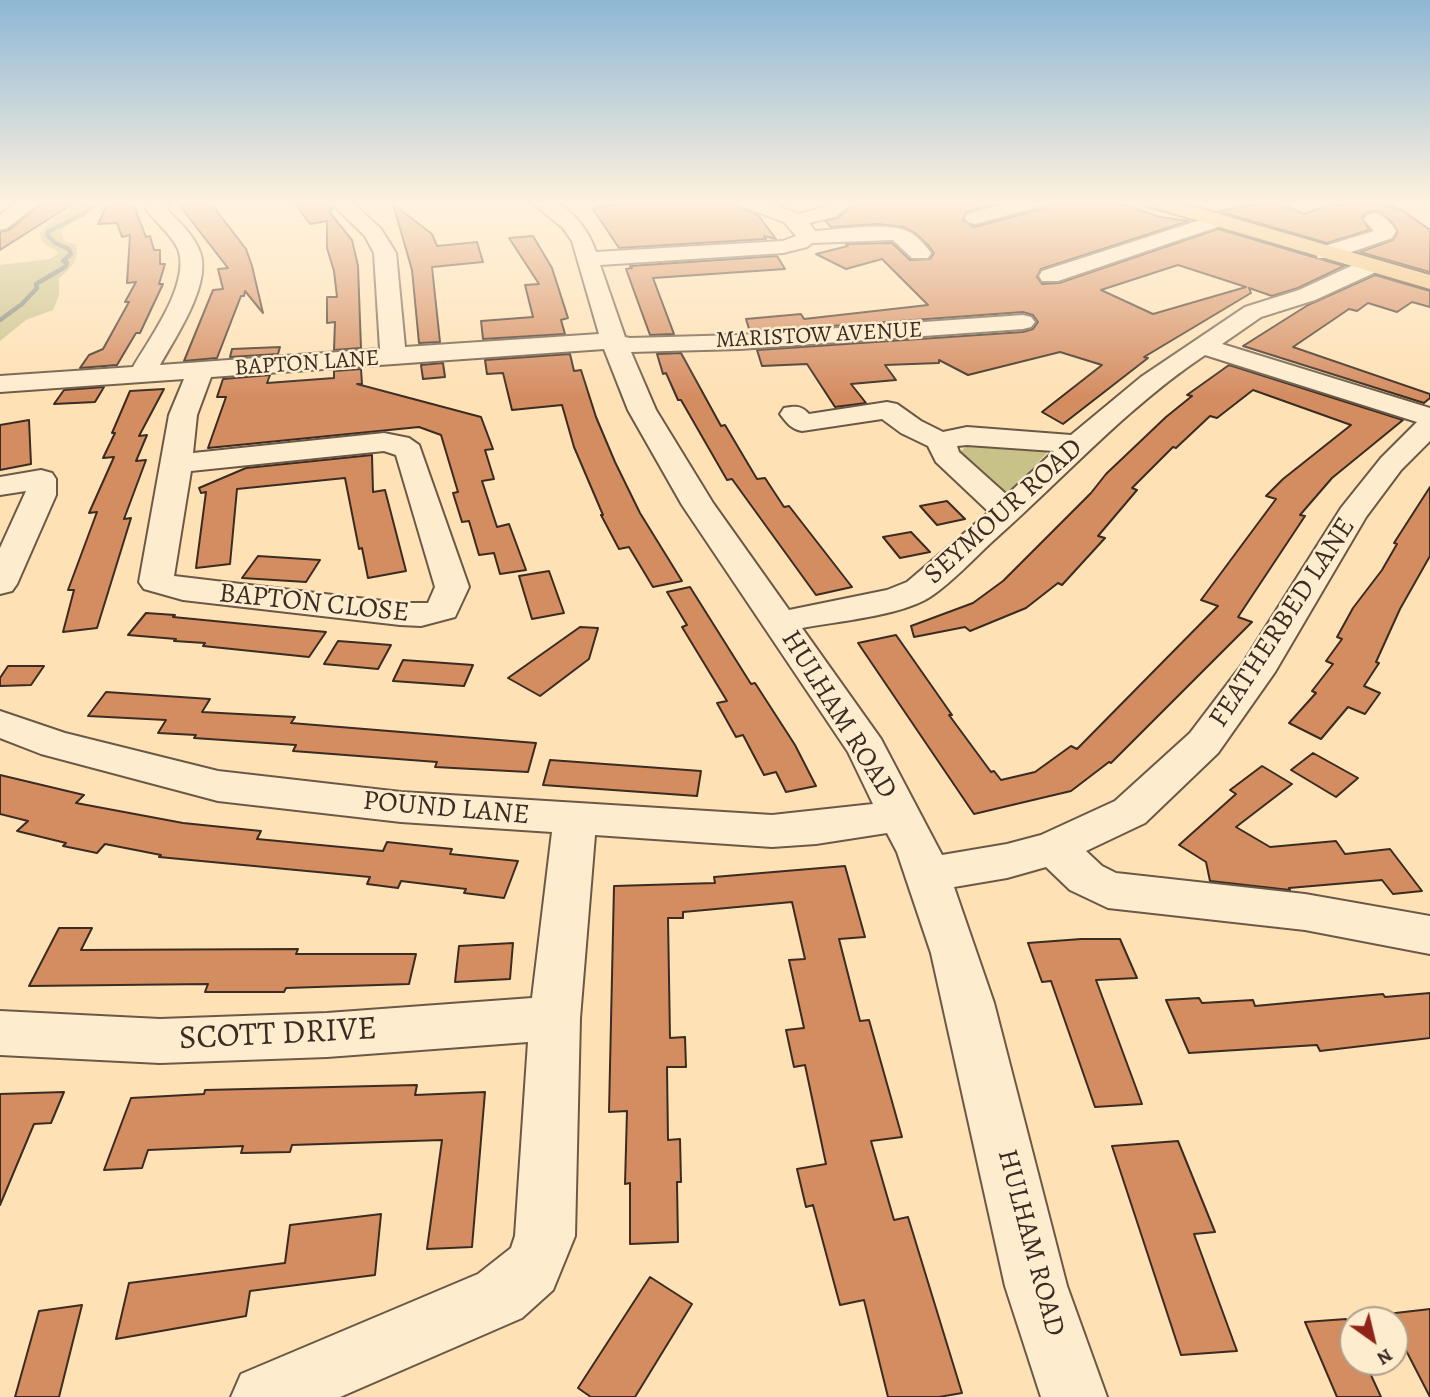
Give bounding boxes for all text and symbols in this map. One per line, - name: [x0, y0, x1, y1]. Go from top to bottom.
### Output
- street label: MARISTOW AVENUE: [715, 317, 923, 355]
- street label: BAPTON LANE: [234, 345, 380, 383]
- street label: SEYMOUR ROAD: [918, 432, 1090, 592]
- street label: FEATHERBED LANE: [1203, 512, 1363, 734]
- street label: BAPTON CLOSE: [217, 577, 411, 631]
- street label: HULHAM ROAD: [773, 625, 903, 805]
- street label: POUND LANE: [361, 785, 531, 833]
- street label: SCOTT DRIVE: [178, 1010, 378, 1060]
- street label: HULHAM ROAD: [989, 1146, 1071, 1340]
- north arrow: [1339, 1306, 1409, 1376]
- text: N: [1372, 1342, 1398, 1371]

